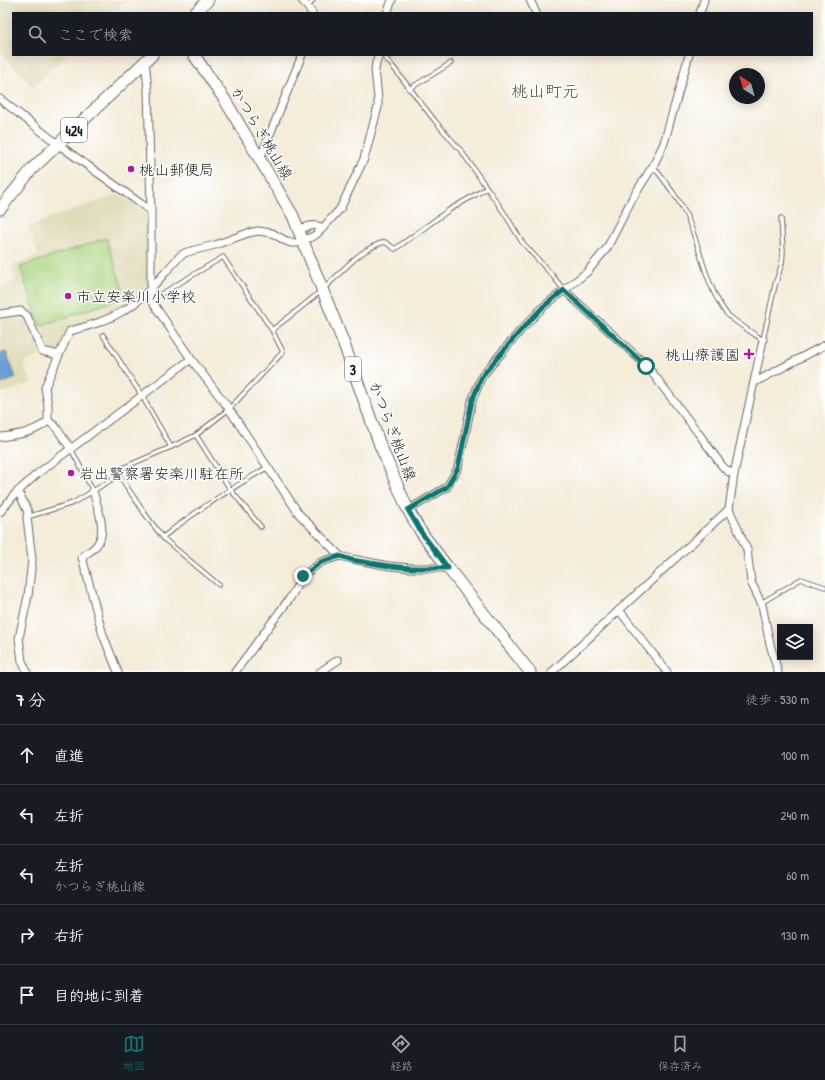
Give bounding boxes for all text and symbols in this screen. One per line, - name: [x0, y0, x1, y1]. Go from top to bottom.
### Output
- search box: [12, 12, 813, 56]
- icon: search: [26, 23, 48, 45]
- text: ここで検索: [58, 24, 133, 45]
- north arrow: [729, 68, 765, 104]
- district label: 桃山町元: [511, 79, 579, 102]
- street label: かつらぎ桃山線: [226, 83, 298, 183]
- road number: 424: [61, 118, 87, 142]
- place label: 桃山郵便局: [139, 159, 214, 180]
- marker: 桃山郵便局: [126, 164, 136, 174]
- place label: 市立安楽川小学校: [76, 286, 196, 307]
- marker: 市立安楽川小学校: [63, 291, 73, 301]
- place label: 桃山療護園: [665, 344, 740, 365]
- marker: 桃山療護園: [743, 348, 755, 360]
- road number: 3: [345, 357, 361, 381]
- route start: [637, 357, 655, 375]
- street label: かつらぎ桃山線: [364, 378, 422, 484]
- place label: 岩出警察署安楽川駐在所: [79, 463, 244, 484]
- marker: 岩出警察署安楽川駐在所: [66, 468, 76, 478]
- route end: [294, 567, 312, 585]
- map controls: [777, 624, 813, 660]
- button: layers: [777, 624, 813, 660]
- text: 7 分: [16, 688, 45, 711]
- text: 徒歩 · 530 m: [745, 690, 809, 708]
- icon: ahead: [16, 744, 38, 766]
- text: 直進: [54, 745, 84, 766]
- text: 100 m: [781, 746, 809, 764]
- icon: left: [16, 804, 38, 826]
- text: 左折: [54, 805, 84, 826]
- text: 240 m: [780, 806, 809, 824]
- text: 左折: [54, 855, 84, 876]
- icon: left: [16, 864, 38, 886]
- text: 60 m: [786, 866, 809, 884]
- text: かつらぎ桃山線: [54, 877, 145, 895]
- icon: right: [16, 924, 38, 946]
- text: 右折: [54, 925, 84, 946]
- text: 130 m: [781, 926, 809, 944]
- icon: arrive: [16, 984, 38, 1006]
- text: 目的地に到着: [54, 985, 144, 1006]
- tab: 地図: [123, 1033, 145, 1073]
- tab: 経路: [390, 1033, 412, 1073]
- tab: 保存済み: [658, 1033, 702, 1073]

